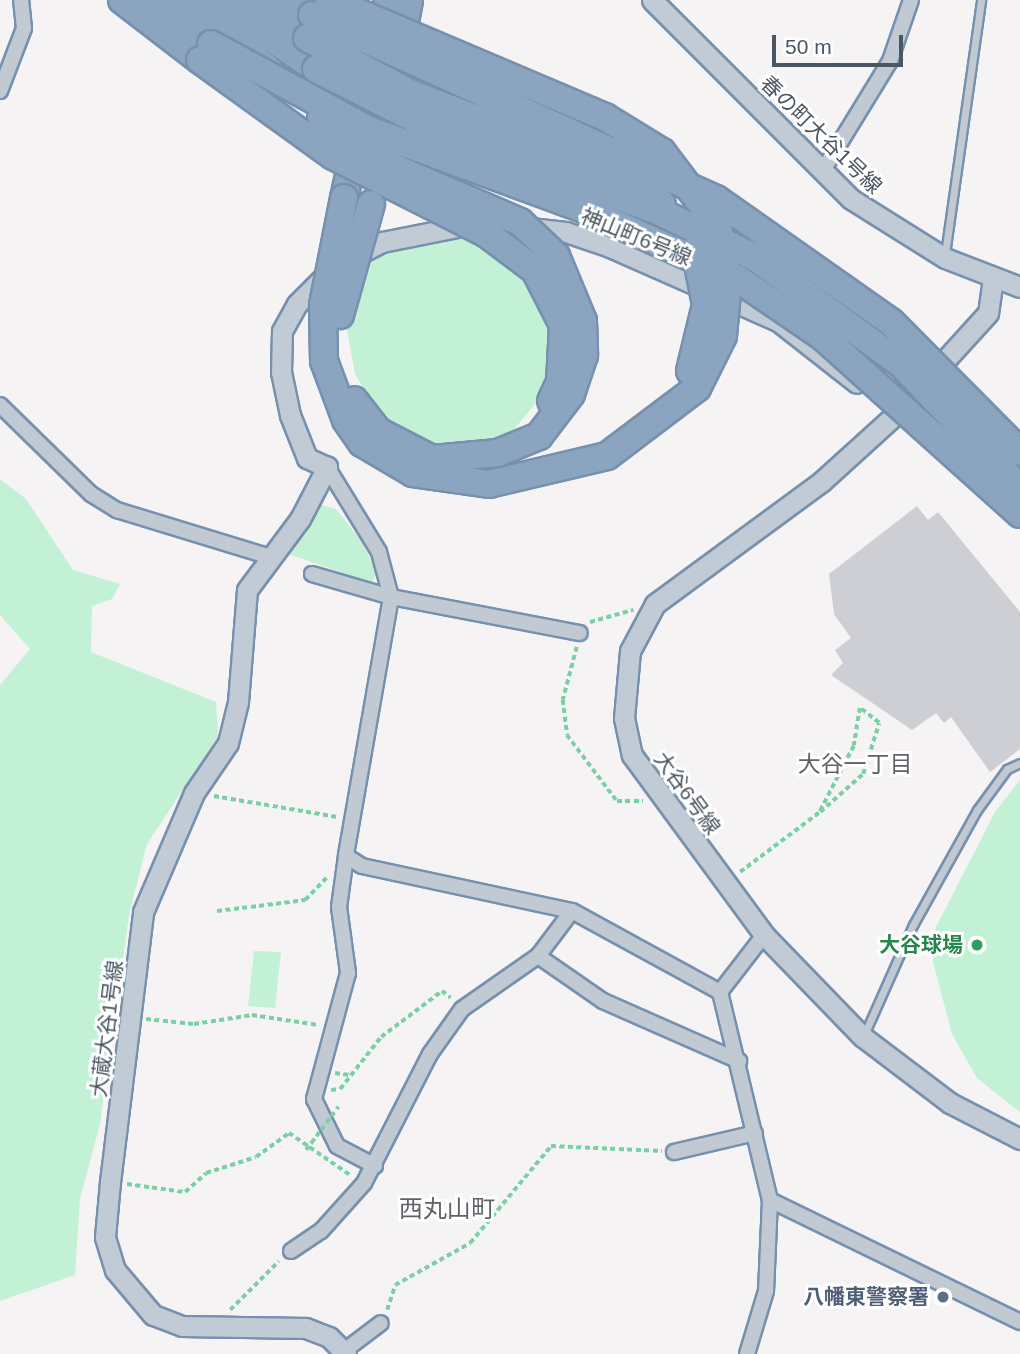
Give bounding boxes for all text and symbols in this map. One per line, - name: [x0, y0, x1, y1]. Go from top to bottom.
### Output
- scale bar: [775, 21, 906, 65]
- text: 50 m: [785, 35, 832, 58]
- street label: 春の町大谷1号線: [755, 71, 887, 199]
- street label: 神山町6号線: [577, 203, 695, 271]
- street label: 大谷6号線: [649, 747, 725, 839]
- district label: 大谷一丁目: [798, 750, 912, 778]
- place label: 大谷球場: [879, 932, 963, 958]
- marker: 大谷球場: [969, 937, 985, 953]
- street label: 大蔵大谷1号線: [86, 959, 128, 1099]
- district label: 西丸山町: [399, 1195, 495, 1223]
- place label: 八幡東警察署: [803, 1284, 929, 1310]
- marker: 八幡東警察署: [935, 1289, 951, 1305]

